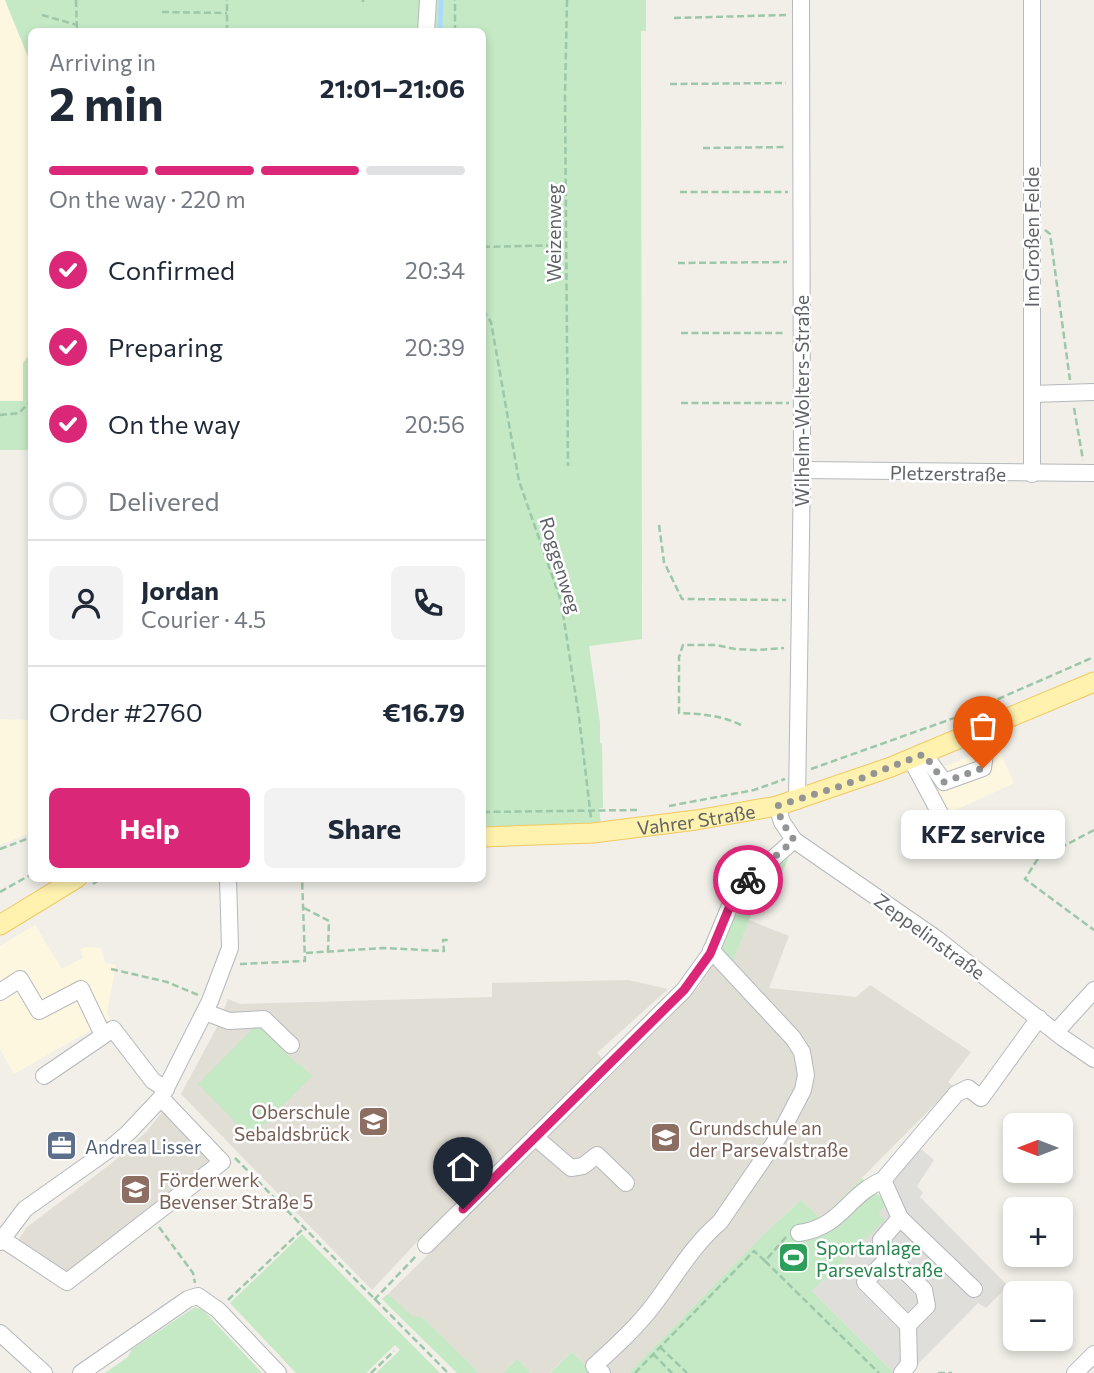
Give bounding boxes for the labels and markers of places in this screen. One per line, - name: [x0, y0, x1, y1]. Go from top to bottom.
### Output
- pin: [953, 696, 1013, 768]
- callout: KFZ service: [901, 810, 1065, 859]
- place label: Oberschule Sebaldsbrück: [234, 1100, 350, 1145]
- school or university icon: Oberschule Sebaldsbrück: [356, 1105, 390, 1139]
- place label: Grundschule an der Parsevalstraße: [689, 1116, 848, 1161]
- school or university icon: Grundschule an der Parsevalstraße: [649, 1121, 683, 1155]
- office icon: Andrea Lisser: [45, 1129, 79, 1163]
- place label: Andrea Lisser: [85, 1135, 202, 1158]
- pin: [433, 1137, 493, 1209]
- place label: Förderwerk Bevenser Straße 5: [159, 1168, 313, 1213]
- school or university icon: Förderwerk Bevenser Straße 5: [119, 1173, 153, 1207]
- place label: Sportanlage Parsevalstraße: [816, 1236, 943, 1281]
- sports icon: Sportanlage Parsevalstraße: [776, 1241, 810, 1275]

